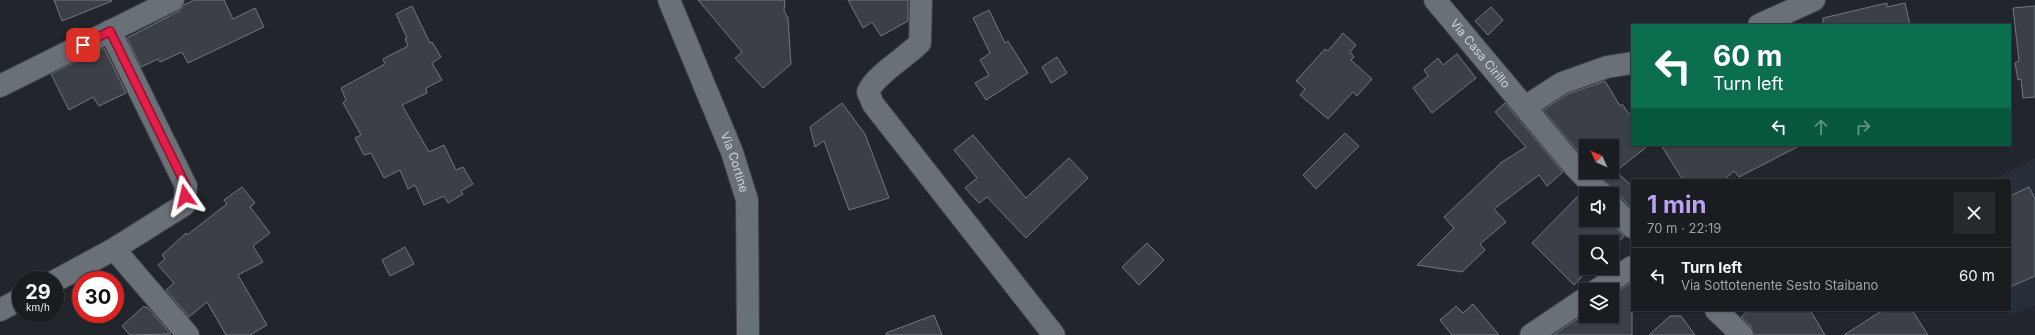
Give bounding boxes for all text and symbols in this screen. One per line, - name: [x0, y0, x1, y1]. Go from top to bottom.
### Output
- street label: Via Casa Cirillo: [1447, 16, 1514, 91]
- pin: [66, 28, 100, 62]
- icon: arrive: [72, 34, 94, 56]
- text: 60 m: [1713, 39, 1782, 73]
- icon: left: [1647, 40, 1699, 92]
- text: Turn left: [1713, 73, 1783, 94]
- icon: left: [1768, 116, 1790, 138]
- icon: ahead: [1810, 116, 1832, 138]
- icon: right: [1852, 116, 1874, 138]
- street label: Via Cortine: [717, 130, 752, 194]
- north arrow: [1579, 139, 1619, 179]
- map controls: [1579, 139, 1619, 323]
- position arrow: [164, 175, 206, 217]
- button: sound: [1579, 187, 1619, 227]
- text: 1 min: [1647, 190, 1706, 219]
- button: close: [1953, 192, 1995, 234]
- text: 70 m · 22:19: [1647, 220, 1721, 236]
- button: search: [1579, 235, 1619, 275]
- text: Turn left: [1681, 258, 1742, 277]
- icon: left: [1647, 265, 1669, 287]
- text: 60 m: [1959, 266, 1995, 285]
- speed limit sign: 30: [72, 271, 124, 323]
- text: Via Sottotenente Sesto Staibano: [1681, 277, 1878, 293]
- text: 29: [25, 280, 51, 304]
- button: layers: [1579, 283, 1619, 323]
- text: km/h: [26, 301, 50, 313]

